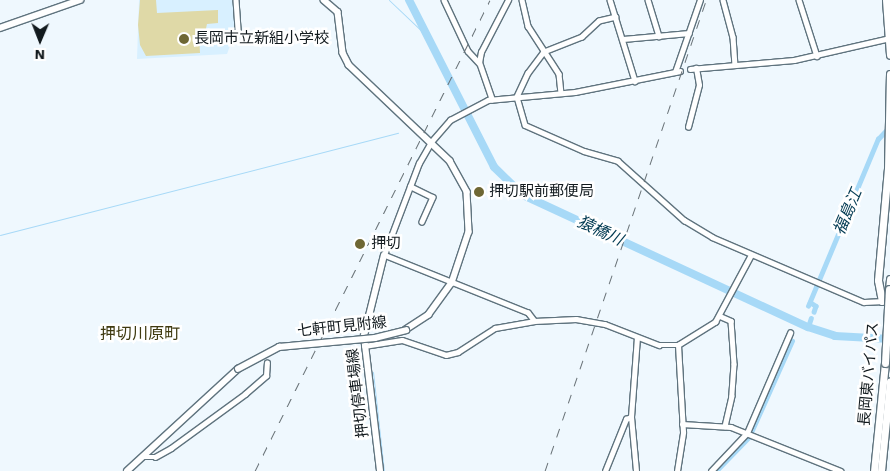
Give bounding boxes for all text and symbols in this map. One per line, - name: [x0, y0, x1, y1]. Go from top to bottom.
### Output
- north arrow: [15, 15, 65, 65]
- place label: 長岡市立新組小学校: [194, 30, 329, 48]
- marker: 長岡市立新組小学校: [178, 33, 190, 45]
- text: N: [34, 47, 45, 63]
- place label: 押切駅前郵便局: [489, 183, 594, 201]
- marker: 押切駅前郵便局: [473, 186, 485, 198]
- water label: 福島江: [830, 186, 866, 238]
- water label: 猿橋川: [574, 212, 626, 250]
- place label: 押切: [371, 235, 401, 253]
- marker: 押切: [353, 237, 367, 251]
- street label: 七軒町見附線: [296, 313, 388, 341]
- street label: 長岡東バイパス: [855, 321, 883, 427]
- district label: 押切川原町: [100, 324, 180, 344]
- street label: 押切停車場線: [344, 347, 372, 439]

